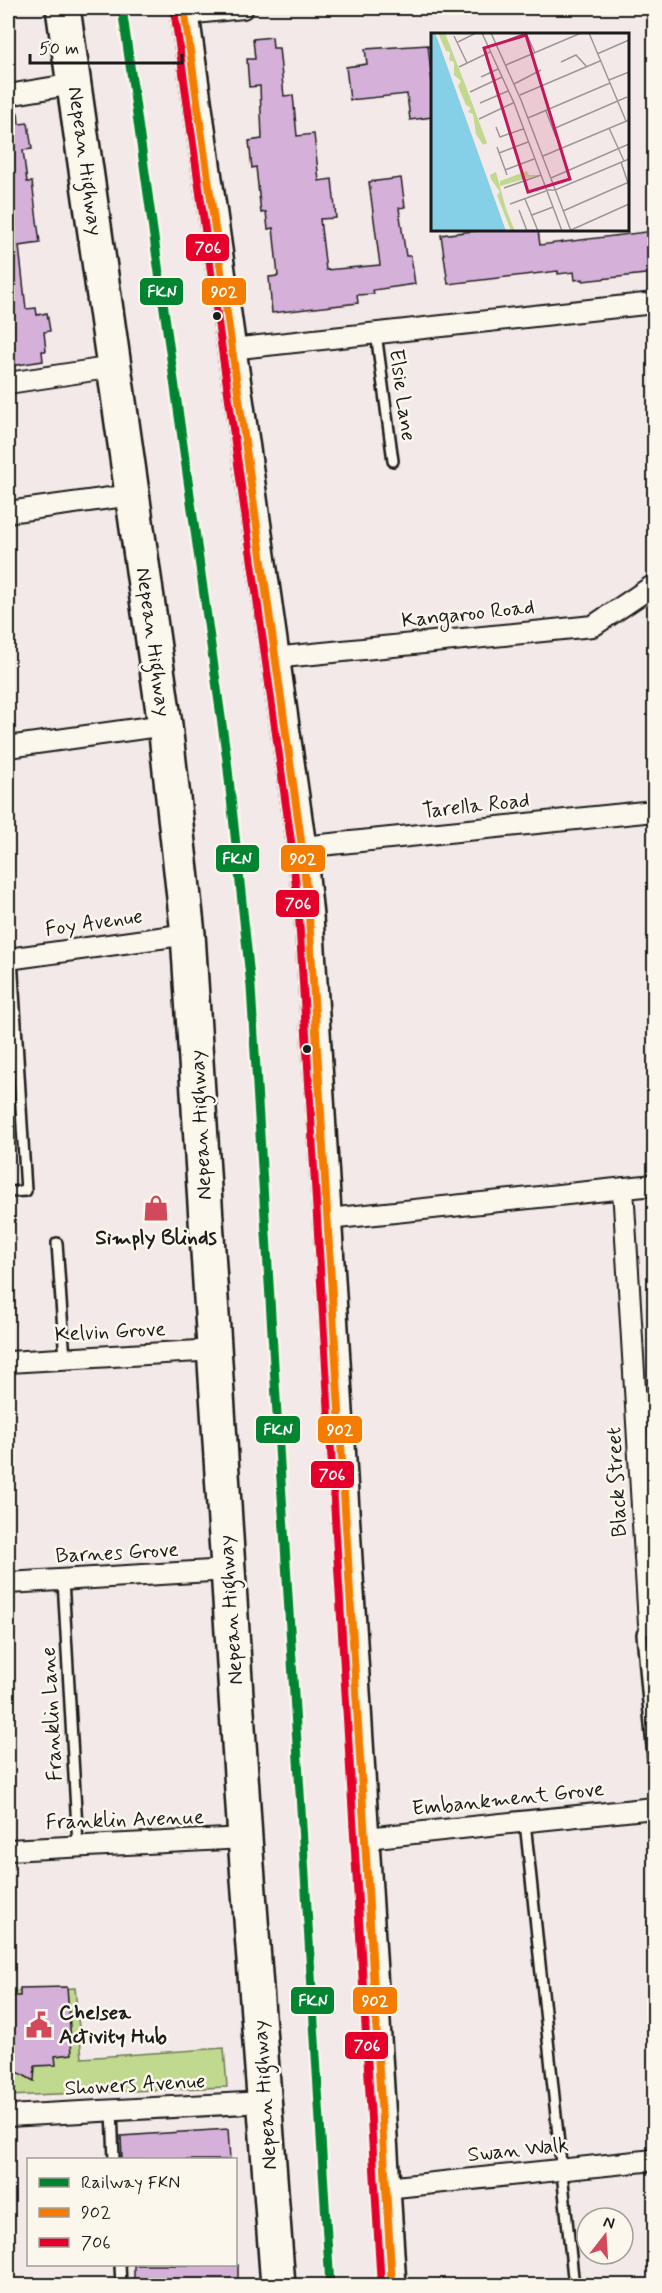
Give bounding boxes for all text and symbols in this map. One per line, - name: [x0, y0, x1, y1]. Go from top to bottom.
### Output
- scale bar: [30, 27, 182, 65]
- inset map: [431, 33, 629, 231]
- text: 50 m: [39, 37, 79, 61]
- street label: Nepean Highway: [59, 85, 109, 238]
- line badge: 706: [185, 233, 230, 262]
- text: 706: [195, 238, 222, 259]
- line badge: FKN: [139, 277, 184, 306]
- line badge: 902: [201, 277, 247, 306]
- text: FKN: [147, 282, 177, 303]
- text: 902: [211, 282, 238, 303]
- unlabelled marker: [211, 310, 223, 322]
- street label: Elsie Lane: [382, 347, 422, 443]
- street label: Nepean Highway: [127, 566, 177, 719]
- street label: Kangaroo Road: [400, 593, 536, 636]
- street label: Tarella Road: [421, 786, 531, 826]
- line badge: FKN: [215, 844, 260, 873]
- line badge: 902: [280, 844, 326, 873]
- text: FKN: [222, 849, 252, 870]
- text: 902: [290, 849, 317, 870]
- line badge: 706: [275, 889, 320, 918]
- text: 706: [285, 894, 312, 915]
- street label: Foy Avenue: [44, 902, 144, 944]
- unlabelled marker: [301, 1043, 313, 1055]
- street label: Nepean Highway: [183, 1049, 221, 1201]
- shop icon: Simply Blinds: [141, 1193, 171, 1223]
- place label: Simply Blinds: [95, 1224, 217, 1252]
- street label: Kelvin Grove: [54, 1315, 166, 1349]
- line badge: FKN: [255, 1415, 301, 1444]
- line badge: 902: [317, 1415, 363, 1444]
- text: FKN: [263, 1420, 293, 1441]
- text: 902: [327, 1420, 354, 1441]
- street label: Black Street: [600, 1426, 634, 1538]
- line badge: 706: [310, 1460, 355, 1489]
- text: 706: [319, 1465, 346, 1486]
- street label: Nepean Highway: [212, 1534, 252, 1686]
- street label: Barnes Grove: [55, 1536, 179, 1570]
- street label: Franklin Lane: [35, 1646, 69, 1782]
- street label: Embankment Grove: [411, 1775, 605, 1823]
- street label: Franklin Avenue: [45, 1803, 205, 1837]
- line badge: FKN: [290, 1986, 335, 2015]
- line badge: 902: [352, 1986, 398, 2015]
- text: FKN: [298, 1991, 328, 2012]
- text: 902: [362, 1991, 389, 2012]
- place label: Chelsea Activity Hub: [59, 1999, 167, 2051]
- public building icon: Chelsea Activity Hub: [24, 2010, 54, 2040]
- street label: Nepean Highway: [246, 2019, 286, 2171]
- line badge: 706: [344, 2031, 389, 2060]
- text: 706: [354, 2036, 381, 2057]
- street label: Showers Avenue: [64, 2067, 206, 2103]
- street label: Swan Walk: [466, 2131, 570, 2169]
- legend: [27, 2158, 237, 2266]
- text: Railway FKN: [81, 2171, 180, 2195]
- text: 902: [81, 2201, 111, 2225]
- north arrow: [575, 2206, 635, 2266]
- text: N: [601, 2211, 617, 2235]
- text: 706: [81, 2231, 111, 2255]

